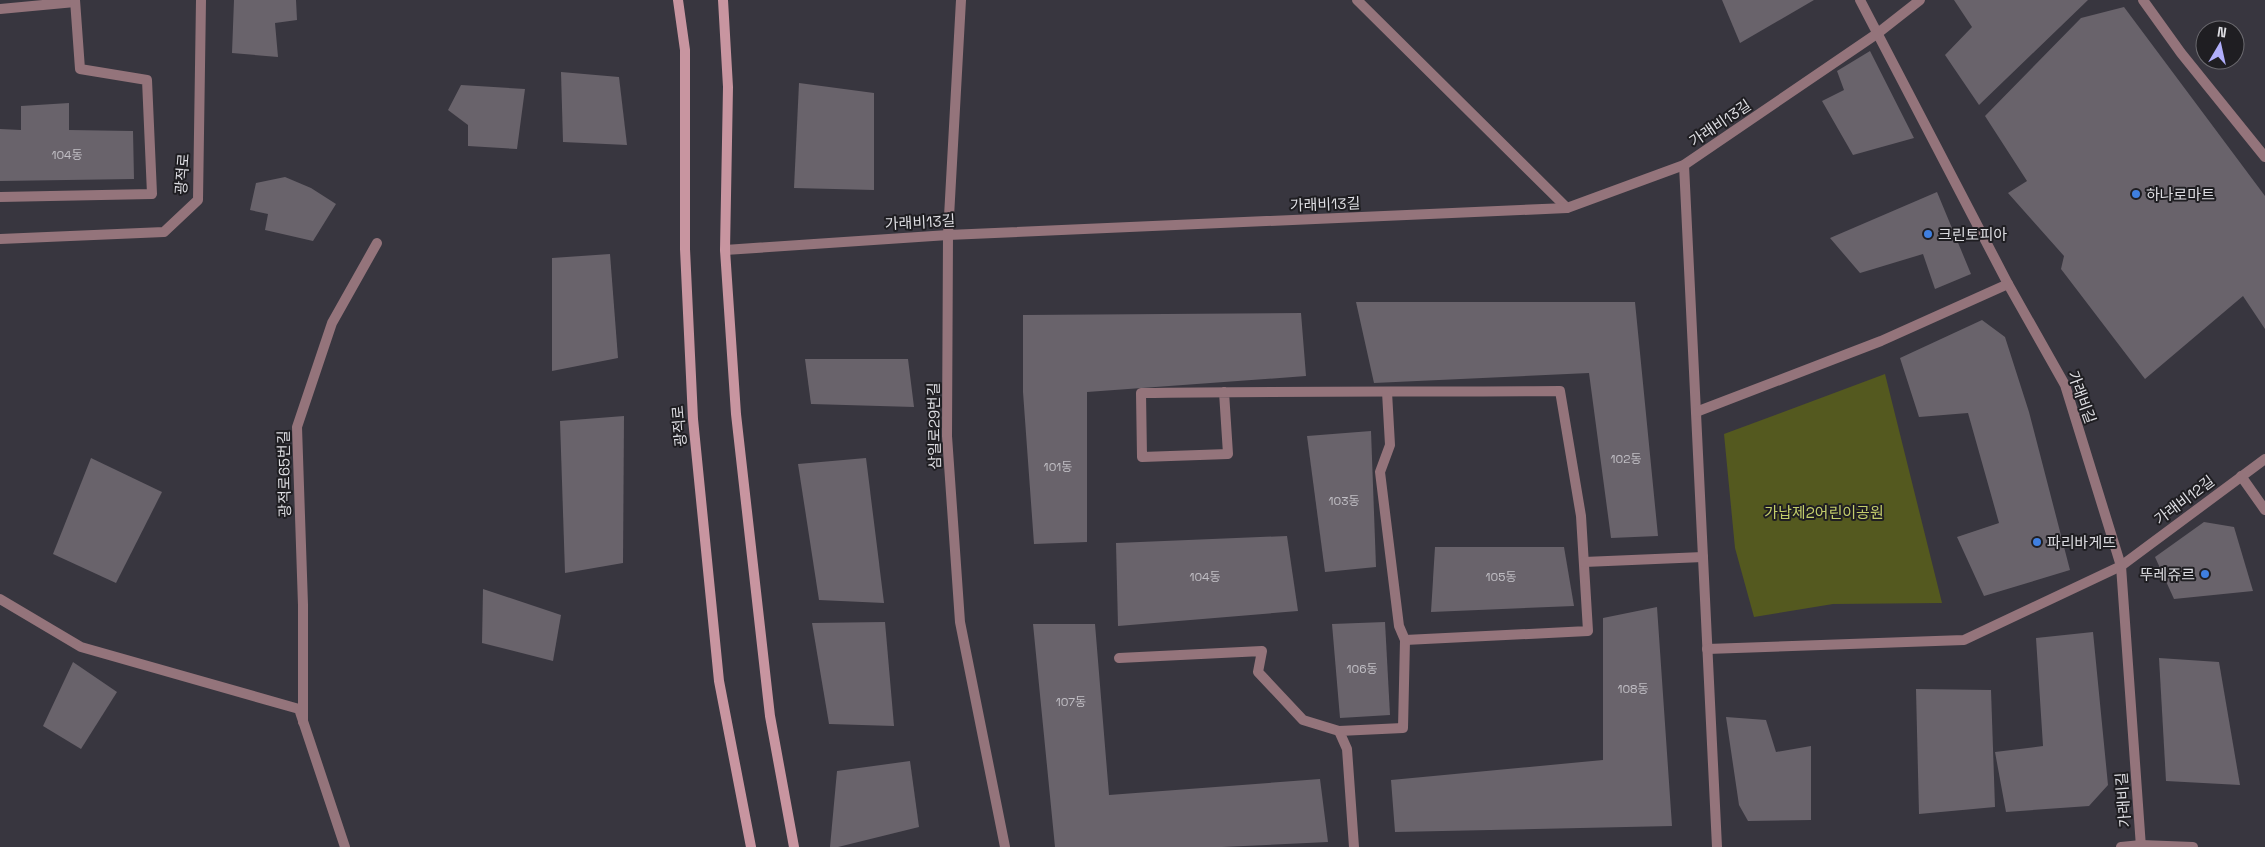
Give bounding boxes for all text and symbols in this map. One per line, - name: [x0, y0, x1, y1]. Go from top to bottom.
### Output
- north arrow: [2195, 20, 2245, 70]
- text: N: [2216, 23, 2228, 42]
- street label: 가래비13길: [1685, 95, 1755, 151]
- house number: 104동: [51, 147, 83, 163]
- street label: 광적로: [171, 153, 193, 195]
- place label: 하나로마트: [2146, 185, 2215, 204]
- marker: 하나로마트: [2130, 188, 2142, 200]
- street label: 가래비13길: [1289, 193, 1361, 215]
- street label: 가래비13길: [884, 211, 956, 233]
- place label: 크린토피아: [1938, 225, 2007, 244]
- marker: 크린토피아: [1922, 228, 1934, 240]
- street label: 가래비길: [2064, 368, 2100, 426]
- street label: 삼일로29번길: [924, 382, 944, 470]
- street label: 광적로: [668, 405, 690, 447]
- street label: 광적로65번길: [274, 430, 294, 518]
- house number: 102동: [1611, 451, 1641, 467]
- house number: 101동: [1044, 459, 1072, 475]
- street label: 가래비12길: [2150, 471, 2218, 529]
- house number: 103동: [1329, 493, 1360, 509]
- park label: 가납제2어린이공원: [1764, 503, 1884, 522]
- place label: 파리바게뜨: [2047, 533, 2116, 552]
- marker: 파리바게뜨: [2031, 536, 2043, 548]
- place label: 뚜레쥬르: [2140, 565, 2195, 584]
- marker: 뚜레쥬르: [2199, 568, 2211, 580]
- house number: 104동: [1189, 569, 1221, 585]
- house number: 105동: [1486, 569, 1516, 585]
- house number: 106동: [1346, 661, 1378, 677]
- house number: 108동: [1617, 681, 1649, 697]
- house number: 107동: [1056, 694, 1086, 710]
- street label: 가래비길: [2112, 772, 2134, 828]

